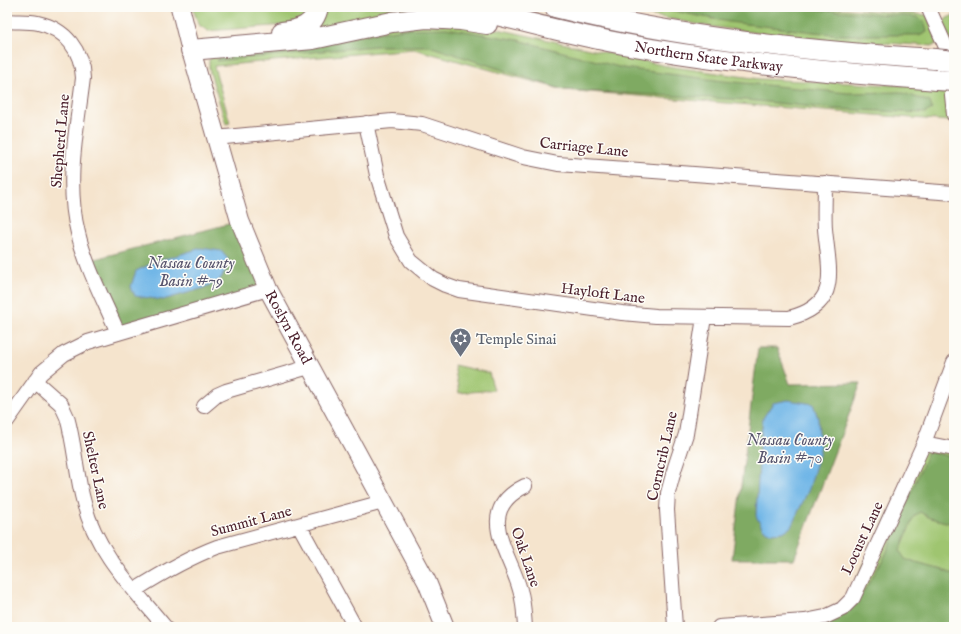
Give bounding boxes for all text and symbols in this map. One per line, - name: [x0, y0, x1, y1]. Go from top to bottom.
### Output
- street label: Northern State Parkway: [633, 37, 784, 77]
- street label: Shepherd Lane: [47, 93, 74, 189]
- street label: Carriage Lane: [539, 133, 629, 162]
- water label: Nassau County Basin #79: [148, 254, 235, 292]
- street label: Hayloft Lane: [560, 279, 646, 308]
- street label: Roslyn Road: [260, 287, 316, 368]
- synagogue icon: Temple Sinai: [448, 326, 474, 359]
- place label: Temple Sinai: [476, 330, 557, 349]
- street label: Corncrib Lane: [643, 409, 682, 503]
- street label: Shelter Lane: [78, 429, 113, 511]
- water label: Nassau County Basin #70: [747, 431, 834, 469]
- street label: Locust Lane: [837, 498, 888, 578]
- street label: Summit Lane: [209, 502, 294, 541]
- street label: Oak Lane: [506, 525, 545, 590]

